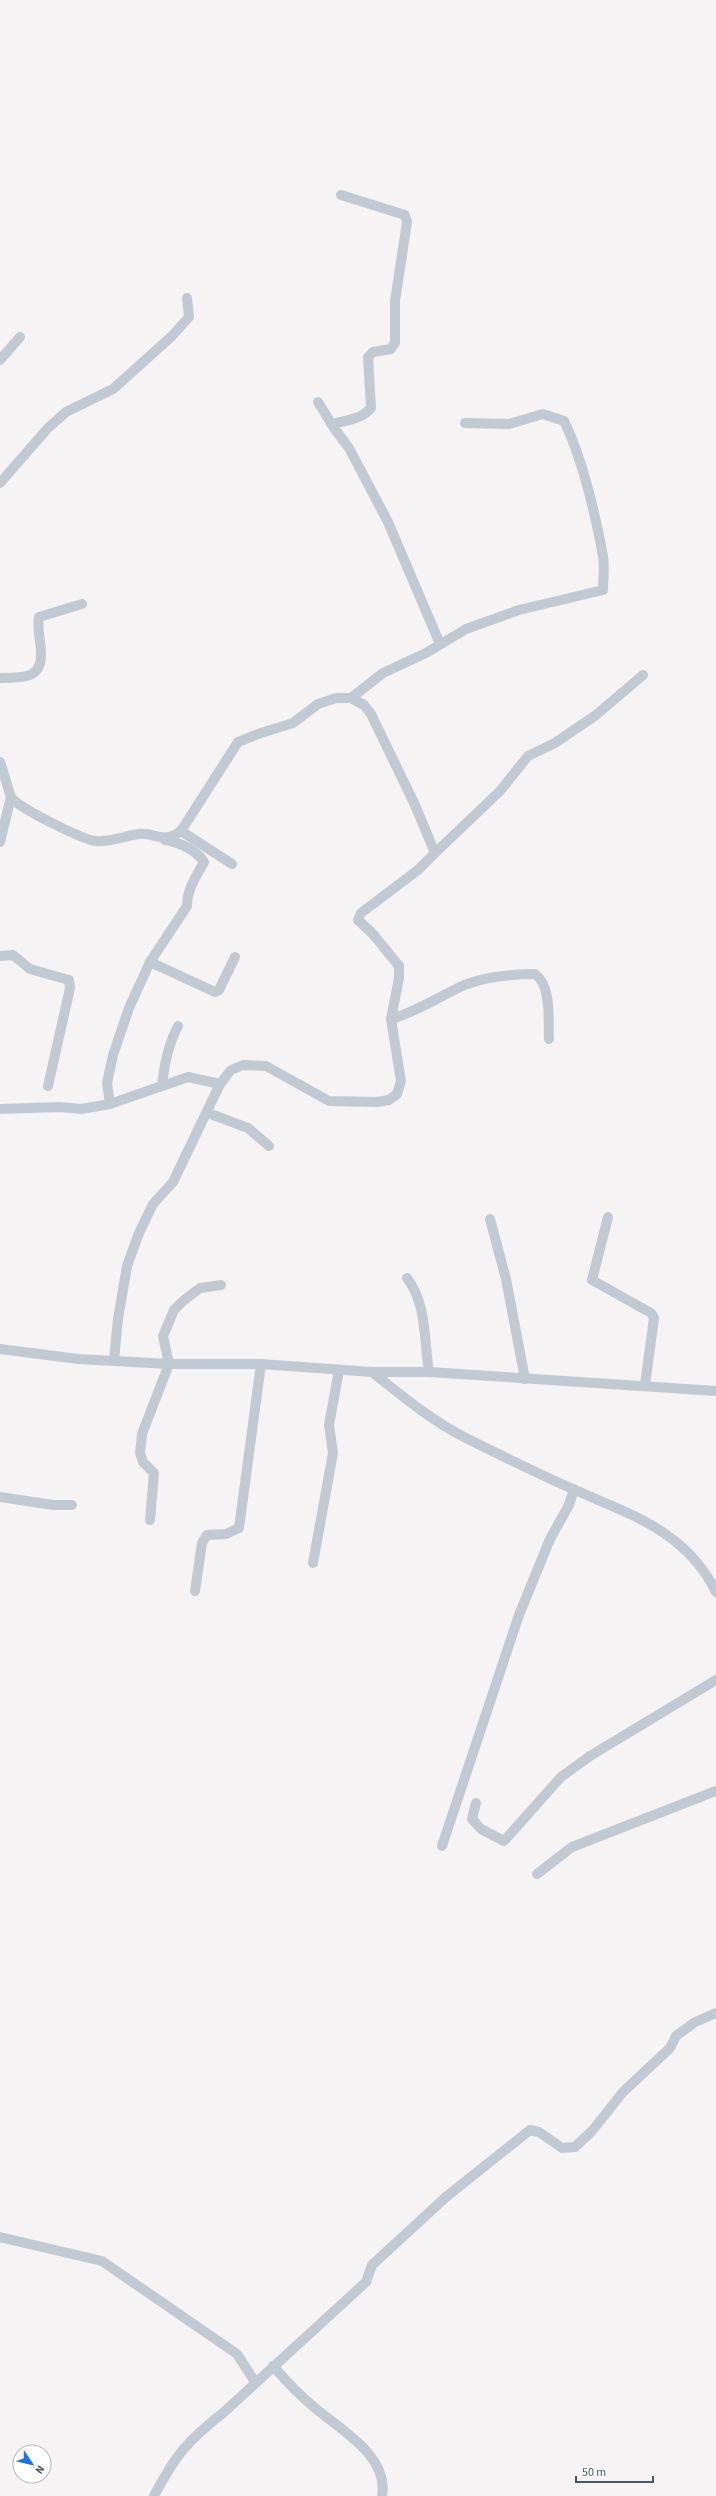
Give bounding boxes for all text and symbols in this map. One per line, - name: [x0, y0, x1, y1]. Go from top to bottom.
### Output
- north arrow: [12, 2444, 52, 2484]
- scale bar: [576, 2458, 653, 2484]
- text: N: [32, 2462, 48, 2477]
- text: 50 m: [582, 2464, 606, 2481]

